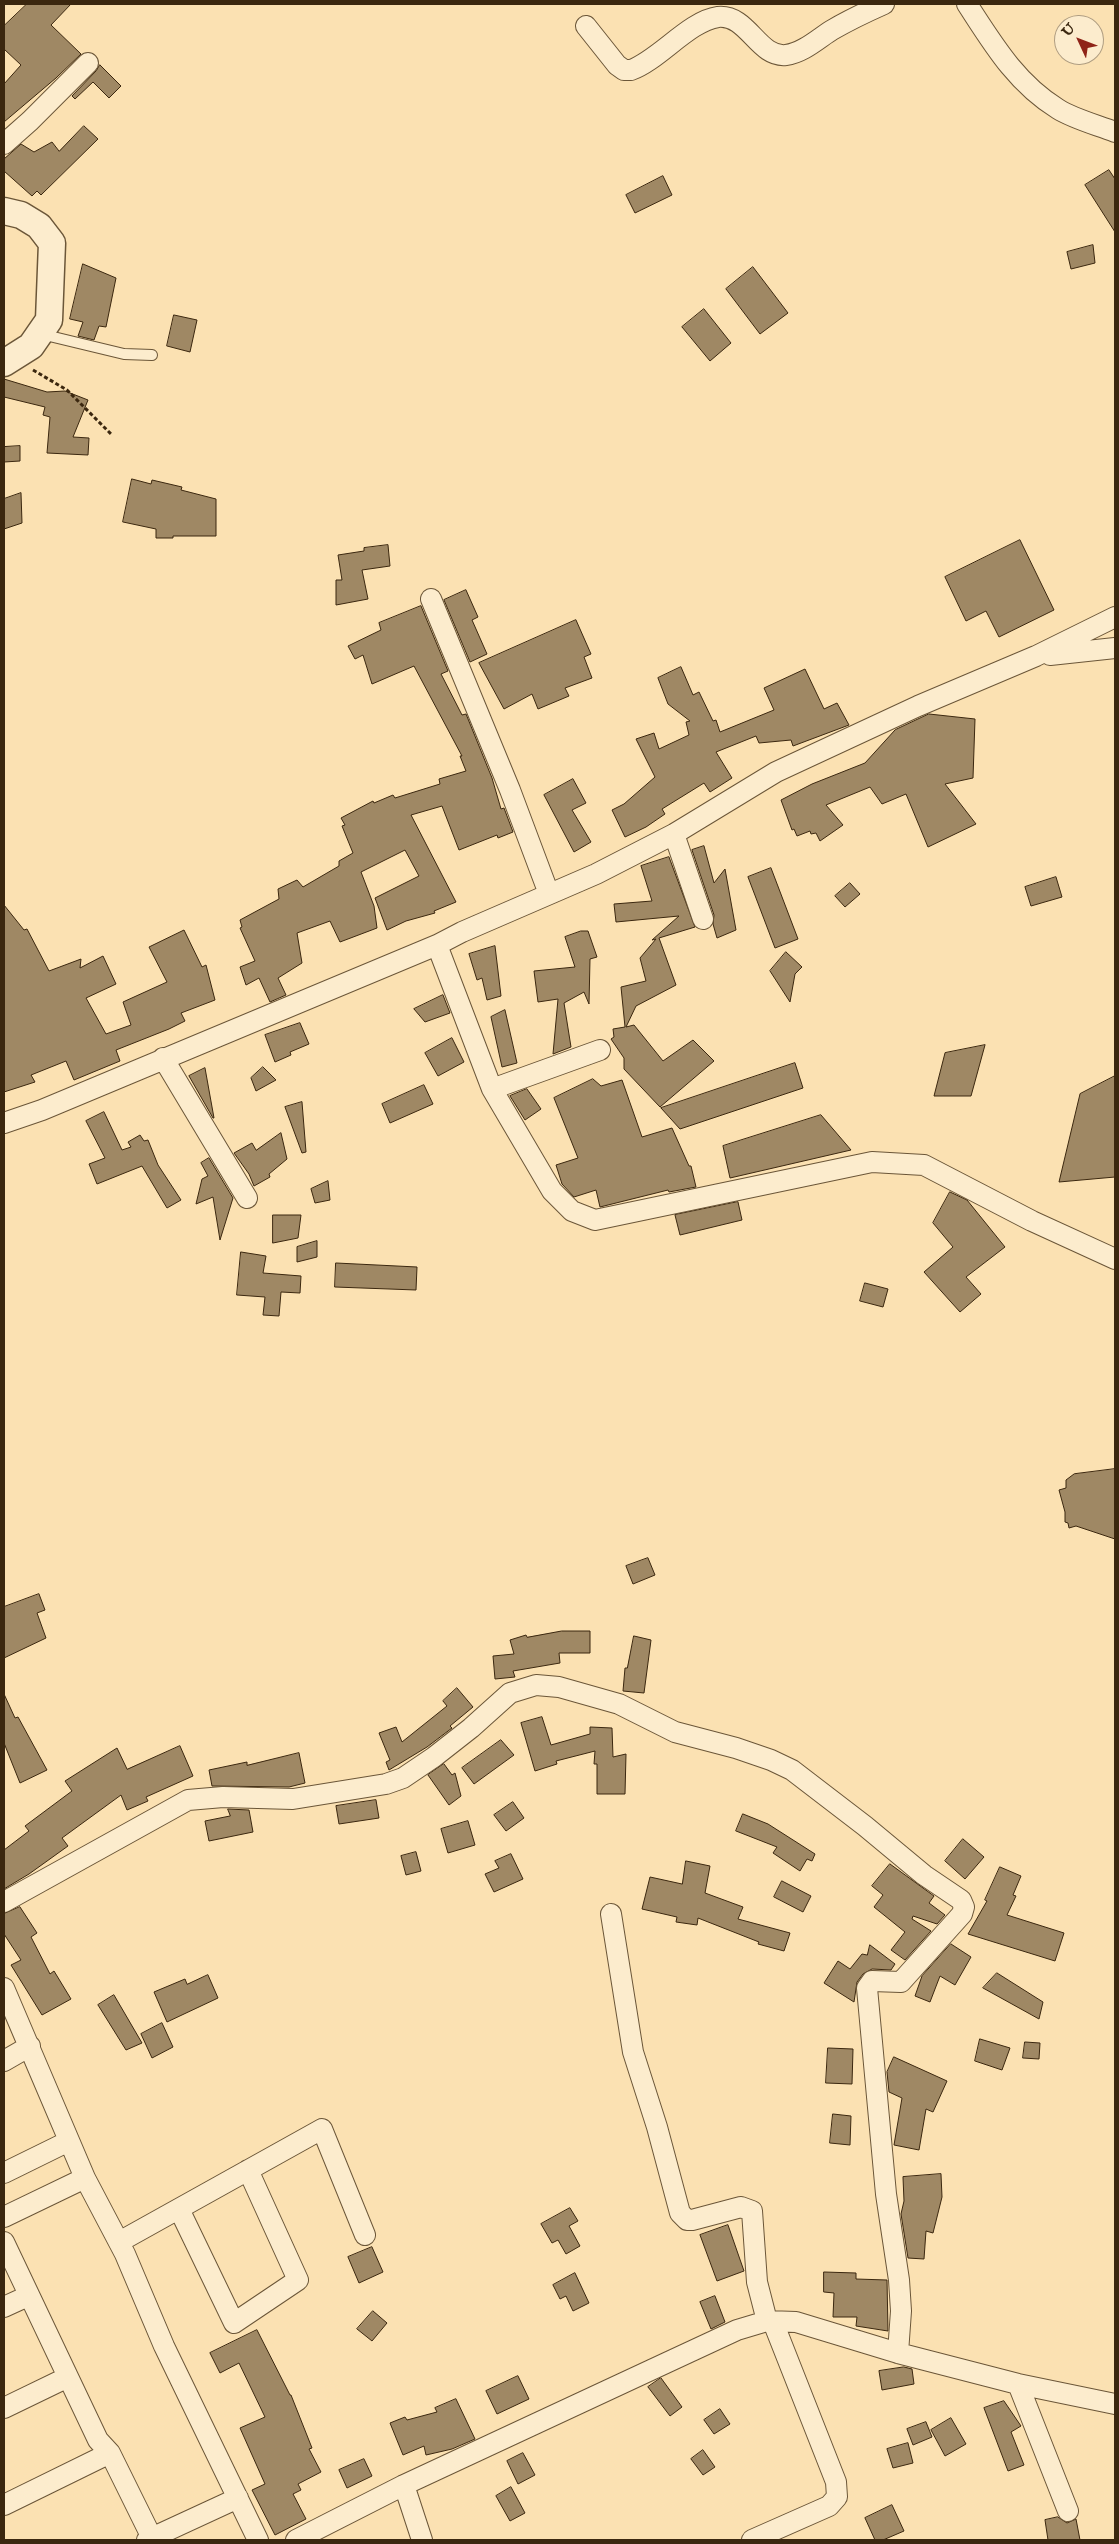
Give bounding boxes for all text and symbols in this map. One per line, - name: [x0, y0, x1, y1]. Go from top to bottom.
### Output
- north arrow: [1054, 15, 1104, 65]
- text: U: [1058, 20, 1079, 41]

